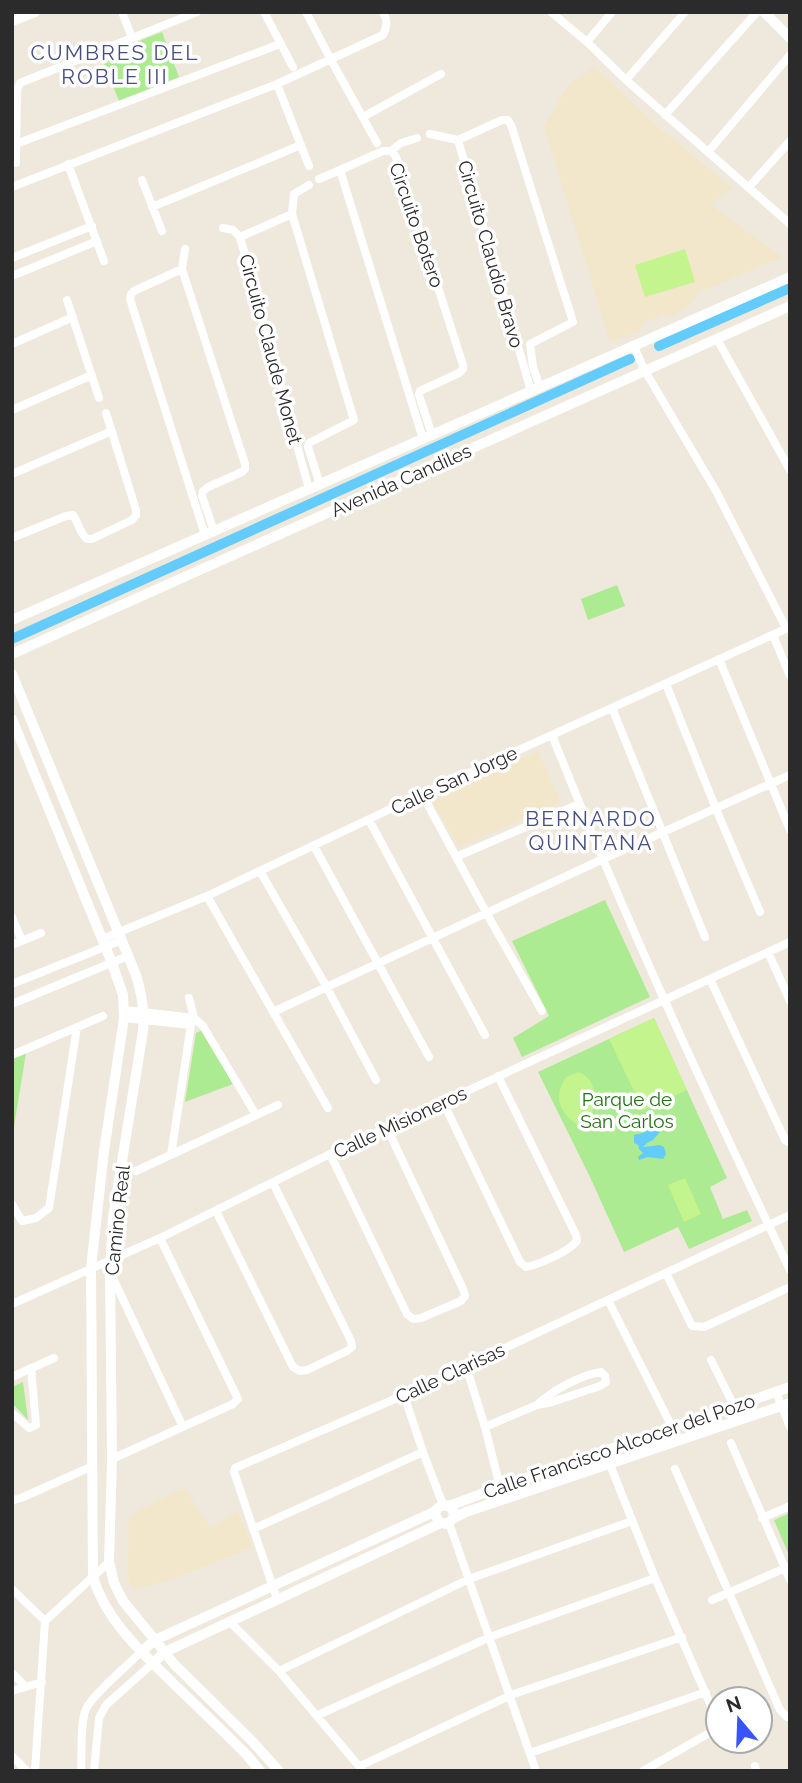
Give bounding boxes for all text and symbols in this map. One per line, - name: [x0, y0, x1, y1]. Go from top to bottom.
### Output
- district label: CUMBRES DEL ROBLE III: [30, 40, 200, 89]
- street label: Circuito Claudio Bravo: [454, 158, 528, 350]
- street label: Circuito Botero: [385, 160, 449, 290]
- street label: Circuito Claude Monet: [235, 252, 307, 447]
- street label: Avenida Candiles: [327, 439, 475, 521]
- street label: Calle San Jorge: [387, 741, 521, 819]
- district label: BERNARDO QUINTANA: [525, 806, 657, 855]
- street label: Calle Misioneros: [330, 1082, 470, 1162]
- park label: Parque de San Carlos: [580, 1088, 674, 1132]
- street label: Camino Real: [100, 1163, 134, 1276]
- street label: Calle Clarisas: [392, 1338, 508, 1408]
- street label: Calle Francisco Alcocer del Pozo: [480, 1389, 758, 1503]
- north arrow: [704, 1685, 774, 1755]
- text: N: [723, 1691, 744, 1717]

